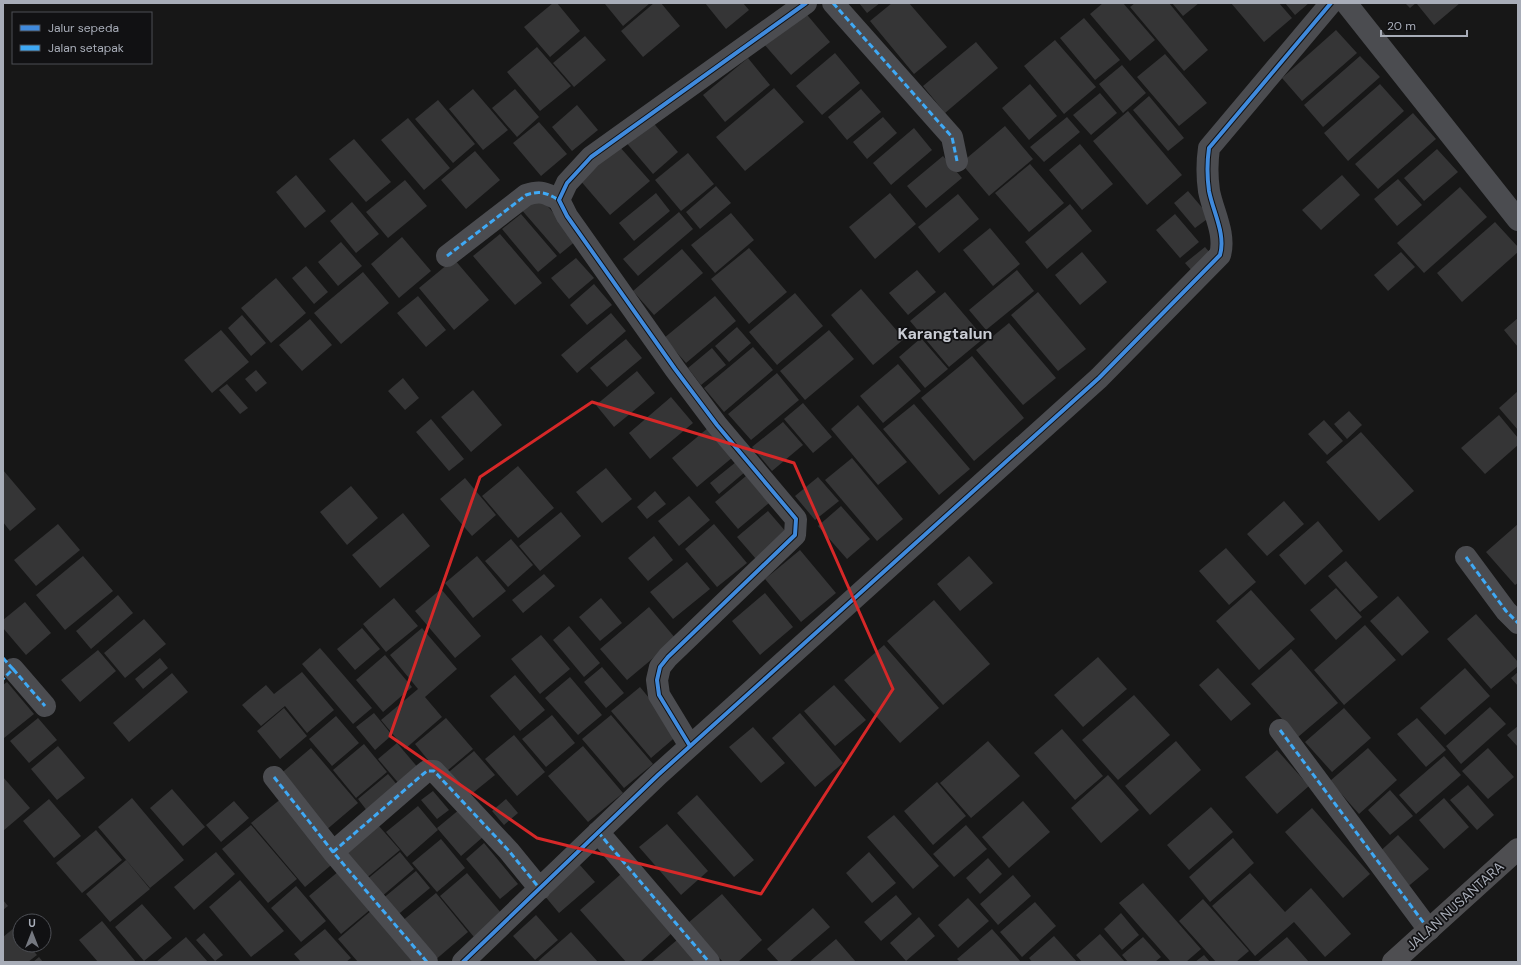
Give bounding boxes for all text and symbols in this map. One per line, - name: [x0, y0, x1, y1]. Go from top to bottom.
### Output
- legend: [12, 12, 152, 64]
- scale bar: [1381, 12, 1467, 38]
- text: 20 m: [1387, 18, 1416, 34]
- text: Jalur sepeda: [48, 20, 119, 36]
- text: Jalan setapak: [48, 40, 124, 56]
- district label: Karangtalun: [898, 323, 992, 344]
- street label: JALAN NUSANTARA: [1402, 857, 1508, 955]
- north arrow: [12, 913, 52, 953]
- text: U: [28, 916, 36, 930]

